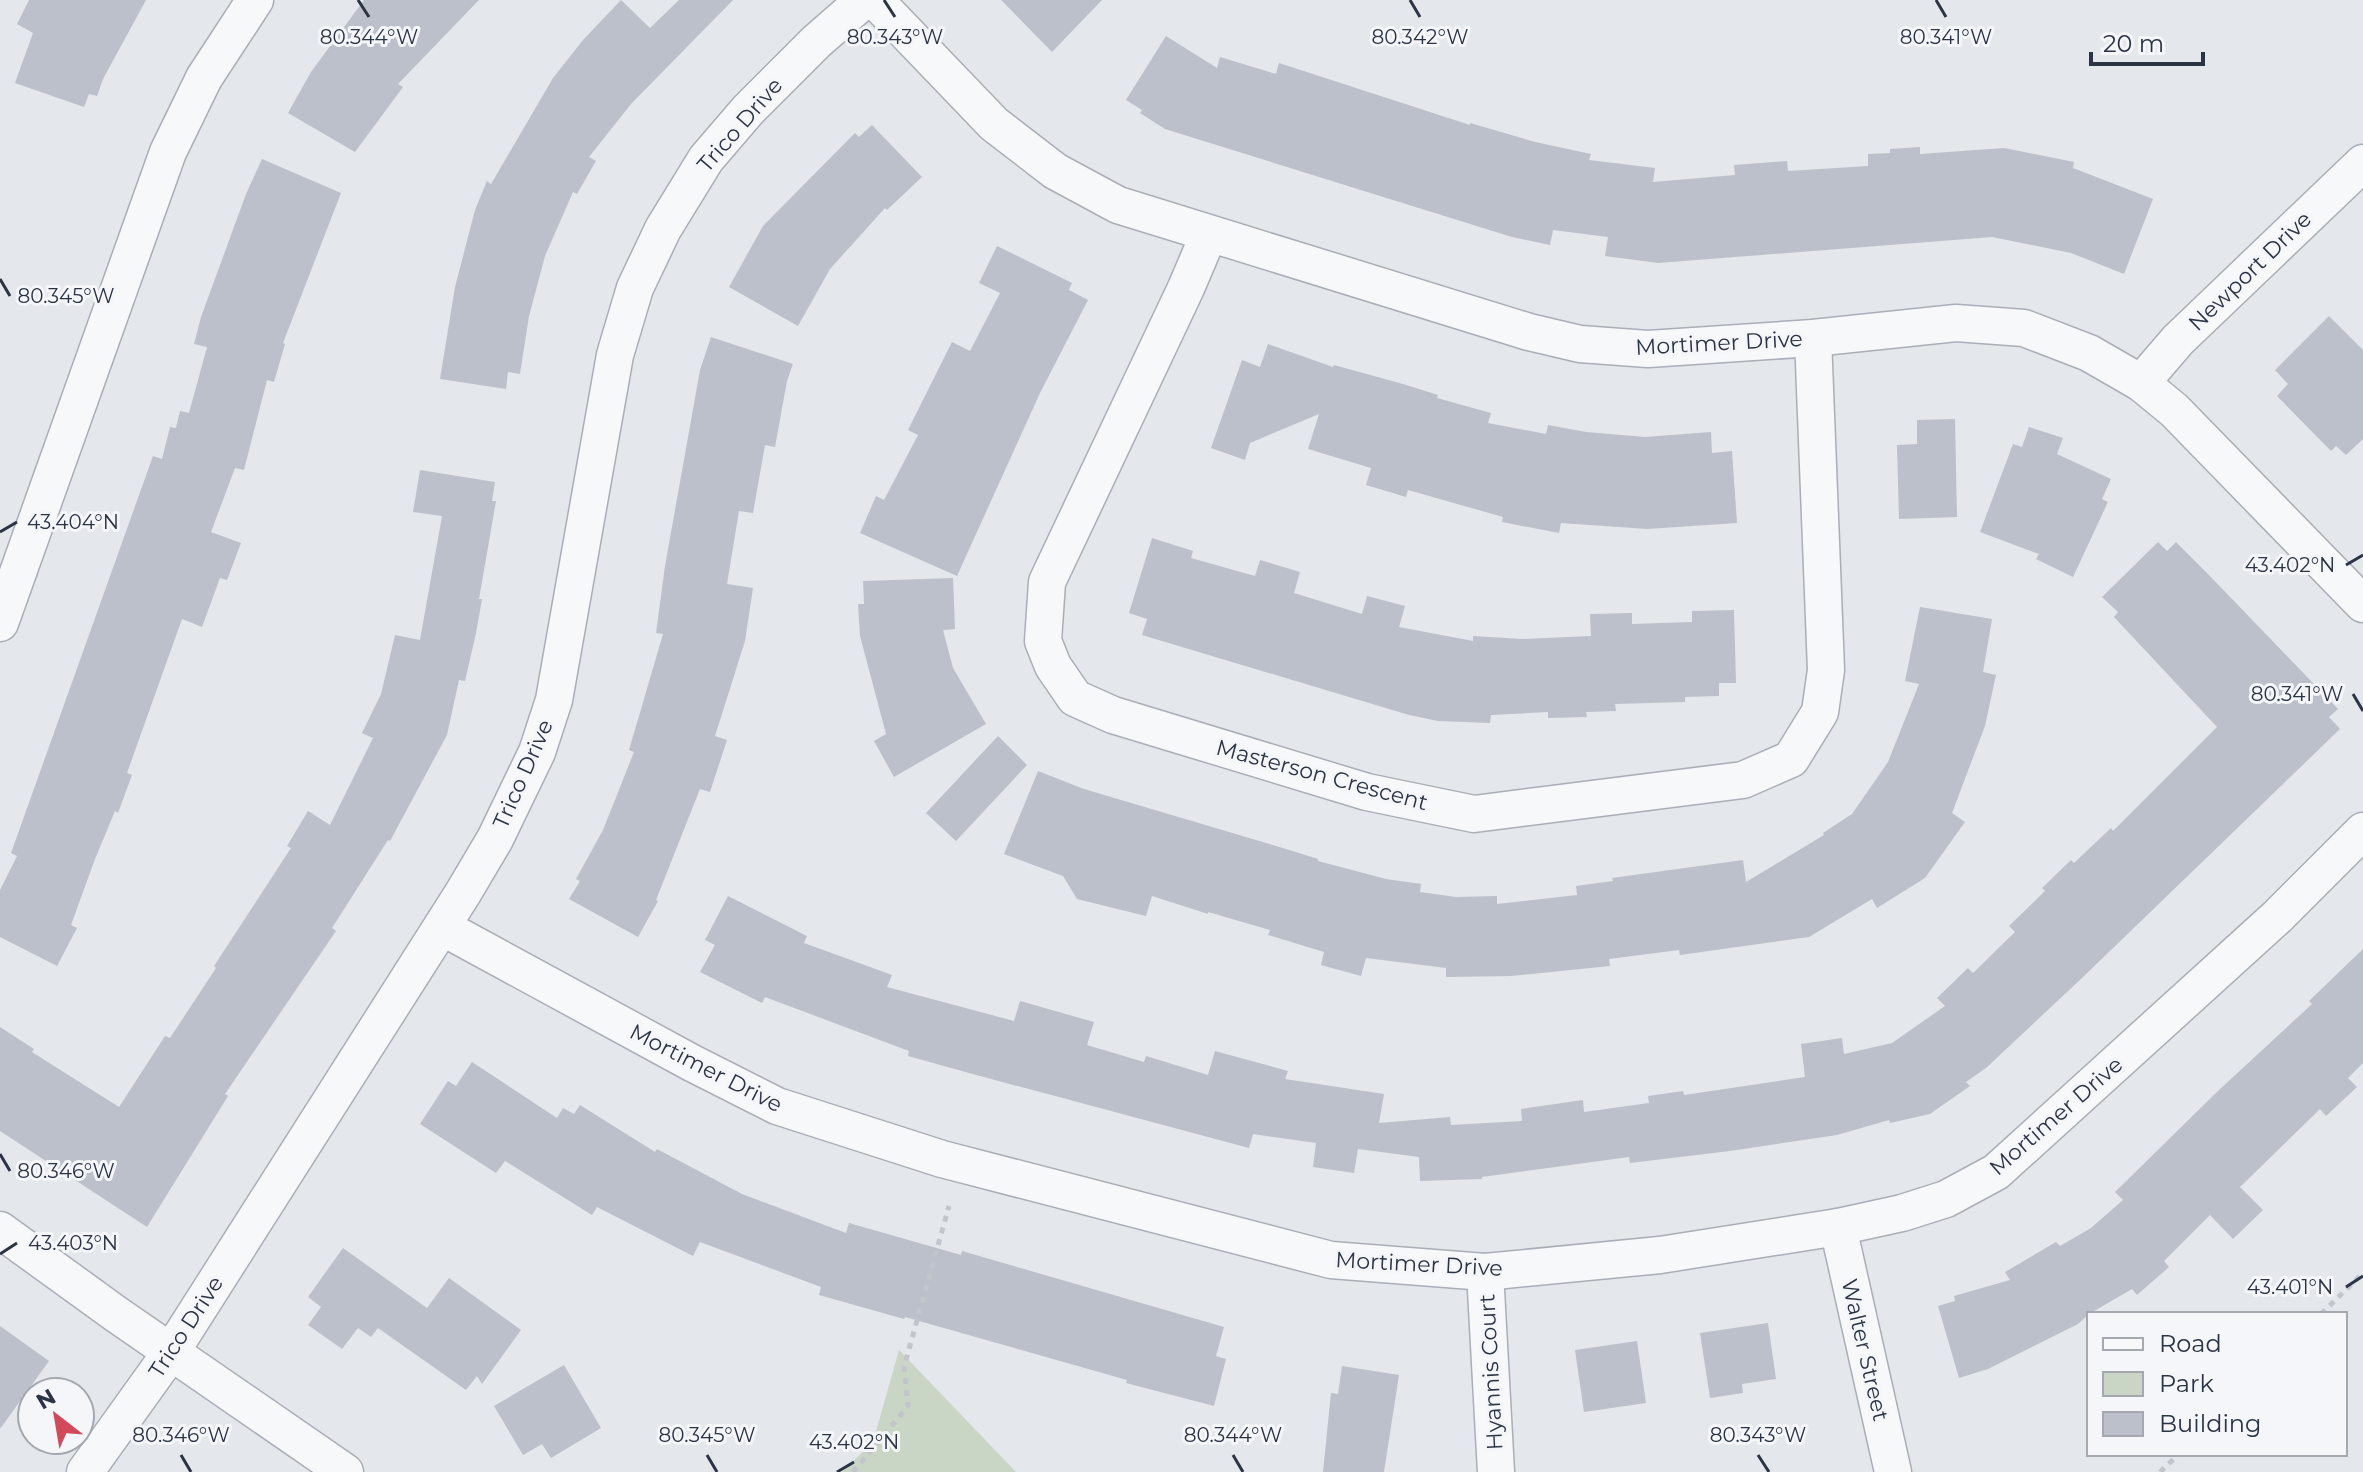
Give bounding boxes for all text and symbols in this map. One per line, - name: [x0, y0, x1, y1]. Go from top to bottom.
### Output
- scale bar: [2091, 16, 2203, 66]
- text: 80.344°W: [320, 25, 418, 49]
- text: 80.343°W: [847, 25, 943, 49]
- text: 80.342°W: [1371, 25, 1469, 49]
- text: 80.341°W: [1900, 25, 1992, 49]
- text: 20 m: [2103, 29, 2164, 58]
- street label: Trico Drive: [692, 72, 788, 178]
- street label: Newport Drive: [2183, 206, 2317, 336]
- text: 80.345°W: [18, 284, 114, 308]
- street label: Mortimer Drive: [1635, 325, 1803, 361]
- text: 43.404°N: [27, 510, 119, 534]
- text: 43.402°N: [2245, 553, 2335, 577]
- text: 80.341°W: [2251, 682, 2343, 706]
- street label: Trico Drive: [487, 715, 559, 833]
- street label: Masterson Crescent: [1213, 734, 1431, 816]
- street label: Mortimer Drive: [625, 1018, 787, 1118]
- street label: Mortimer Drive: [1984, 1051, 2128, 1181]
- text: 80.346°W: [17, 1159, 115, 1183]
- text: 43.403°N: [28, 1231, 118, 1255]
- street label: Mortimer Drive: [1335, 1246, 1503, 1282]
- street label: Trico Drive: [143, 1271, 229, 1383]
- text: 43.401°N: [2247, 1275, 2333, 1299]
- street label: Walter Street: [1836, 1276, 1894, 1424]
- street label: Hyannis Court: [1473, 1293, 1509, 1451]
- legend: [2087, 1312, 2347, 1456]
- text: Road: [2159, 1329, 2222, 1358]
- text: Park: [2159, 1369, 2214, 1398]
- north arrow: [16, 1376, 96, 1456]
- text: N: [31, 1383, 61, 1415]
- text: Building: [2159, 1409, 2262, 1438]
- text: 80.346°W: [132, 1423, 230, 1447]
- text: 80.345°W: [659, 1423, 755, 1447]
- text: 80.344°W: [1184, 1423, 1282, 1447]
- text: 80.343°W: [1710, 1423, 1806, 1447]
- text: 43.402°N: [809, 1430, 899, 1454]

